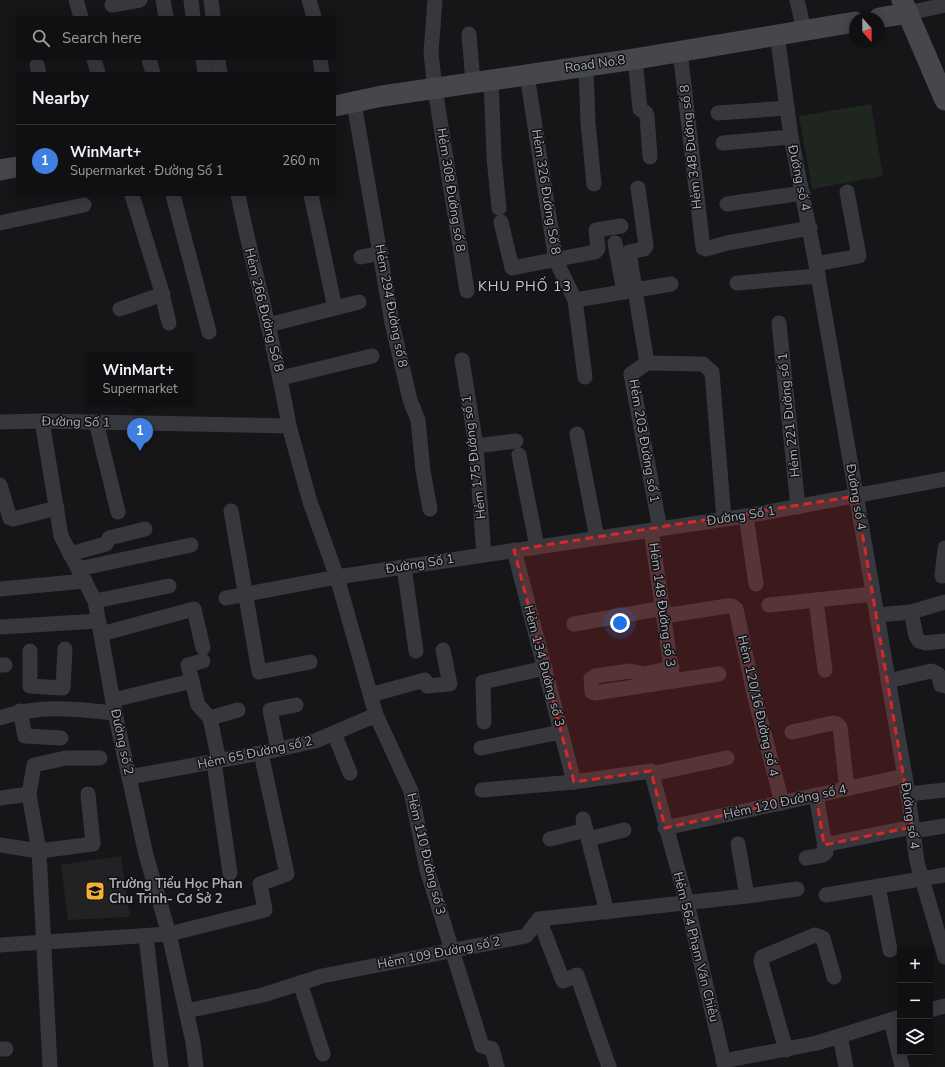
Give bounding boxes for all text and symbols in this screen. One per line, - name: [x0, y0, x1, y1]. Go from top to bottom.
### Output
- north arrow: [849, 12, 885, 48]
- search box: [16, 16, 336, 60]
- icon: search: [30, 27, 52, 49]
- text: Search here: [62, 28, 142, 48]
- street label: Road No.8: [564, 51, 627, 77]
- street label: Hẻm 348 Đường số 8: [675, 84, 706, 210]
- text: Nearby: [32, 87, 89, 110]
- street label: Hẻm 308 Đường số 8: [432, 127, 470, 253]
- street label: Hẻm 326 Đường Số 8: [527, 128, 565, 256]
- text: WinMart+: [70, 142, 142, 162]
- street label: Đường số 4: [783, 142, 815, 213]
- text: 1: [41, 152, 49, 170]
- text: 260 m: [282, 152, 320, 170]
- text: Supermarket · Đường Số 1: [70, 162, 223, 180]
- street label: Hẻm 294 Đường số 8: [370, 243, 412, 369]
- street label: Hẻm 266 Đường Số 8: [240, 246, 288, 374]
- district label: KHU PHỐ 13: [478, 276, 572, 296]
- street label: Hẻm 221 Đường số 1: [774, 352, 804, 478]
- popup: [88, 353, 192, 405]
- text: WinMart+: [103, 360, 174, 380]
- street label: Hẻm 203 Đường số 1: [624, 378, 664, 504]
- text: Supermarket: [103, 380, 177, 398]
- street label: Hẻm 175 Đường số 1: [457, 394, 491, 520]
- street label: Đường Số 1: [40, 412, 111, 432]
- pin: 1: [127, 418, 153, 451]
- street label: Đường số 4: [841, 461, 871, 532]
- street label: Đường Số 1: [705, 502, 776, 530]
- street label: Hẻm 148 Đường số 3: [644, 542, 680, 668]
- street label: Đường Số 1: [384, 550, 455, 578]
- street label: Hẻm 134 Đường số 3: [519, 603, 569, 729]
- your location: [610, 613, 630, 633]
- street label: Hẻm 120/16 Đường số 4: [733, 634, 783, 779]
- street label: Đường số 2: [106, 706, 138, 777]
- street label: Hẻm 65 Đường số 2: [196, 732, 314, 774]
- street label: Hẻm 120 Đường số 4: [722, 780, 848, 824]
- street label: Đường số 4: [896, 781, 924, 851]
- street label: Hẻm 110 Đường số 3: [402, 791, 450, 917]
- street label: Hẻm 564 Phạm Văn Chiêu: [669, 870, 723, 1024]
- place label: Trường Tiểu Học Phan Chu Trinh- Cơ Sở 2: [109, 875, 243, 908]
- school or university icon: Trường Tiểu Học Phan Chu Trinh- Cơ Sở 2: [84, 880, 106, 902]
- street label: Hẻm 109 Đường số 2: [376, 932, 502, 974]
- map controls: [897, 947, 933, 1055]
- button: +: [897, 947, 933, 983]
- button: −: [897, 983, 933, 1019]
- button: layers: [897, 1019, 933, 1055]

